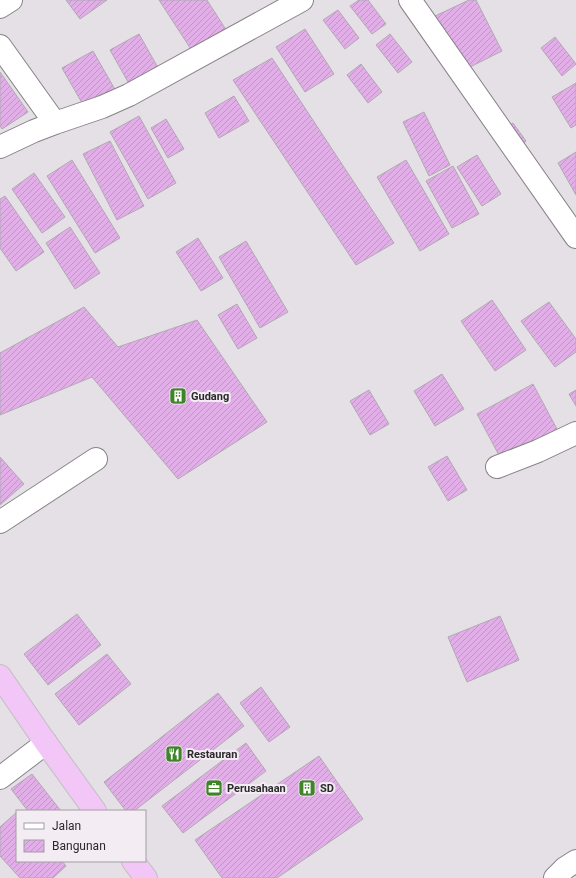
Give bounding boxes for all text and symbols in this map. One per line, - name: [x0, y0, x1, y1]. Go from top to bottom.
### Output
- building icon: Gudang: [168, 386, 188, 406]
- place label: Gudang: [191, 390, 229, 403]
- restaurant icon: Restauran: [164, 744, 184, 764]
- place label: Restauran: [187, 748, 237, 761]
- office icon: Perusahaan: [204, 778, 224, 798]
- building icon: SD: [297, 778, 317, 798]
- place label: Perusahaan: [227, 782, 286, 795]
- place label: SD: [320, 782, 334, 795]
- legend: [16, 810, 146, 862]
- text: Jalan: [52, 819, 81, 833]
- text: Bangunan: [52, 839, 106, 853]

